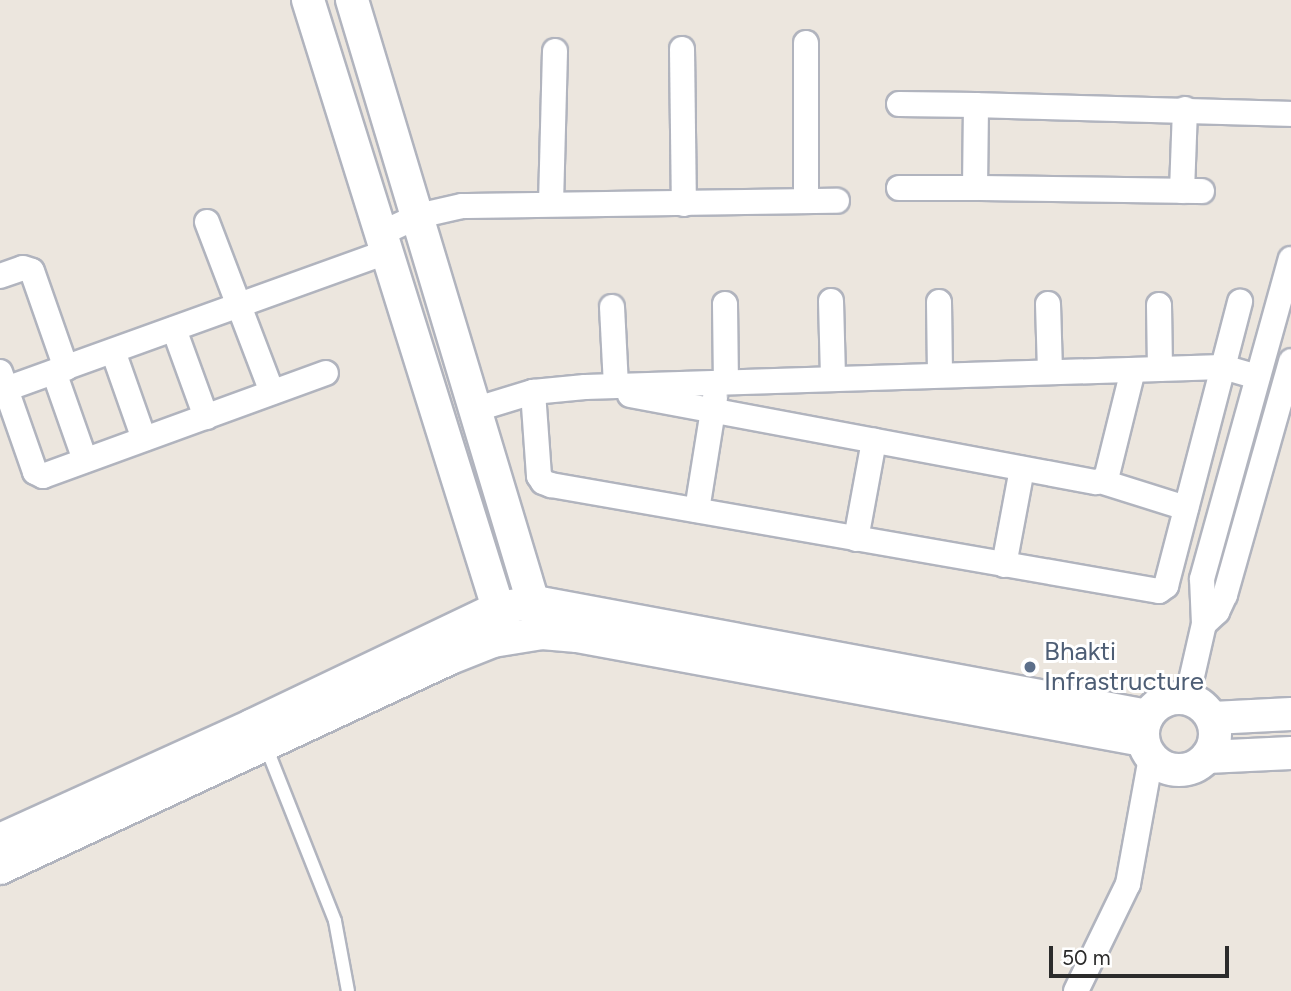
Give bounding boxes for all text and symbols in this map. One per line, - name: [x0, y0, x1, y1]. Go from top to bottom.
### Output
- place label: Bhakti Infrastructure: [1044, 636, 1204, 698]
- marker: Bhakti Infrastructure: [1022, 659, 1038, 675]
- scale bar: [1053, 932, 1233, 976]
- text: 50 m: [1062, 945, 1111, 970]

